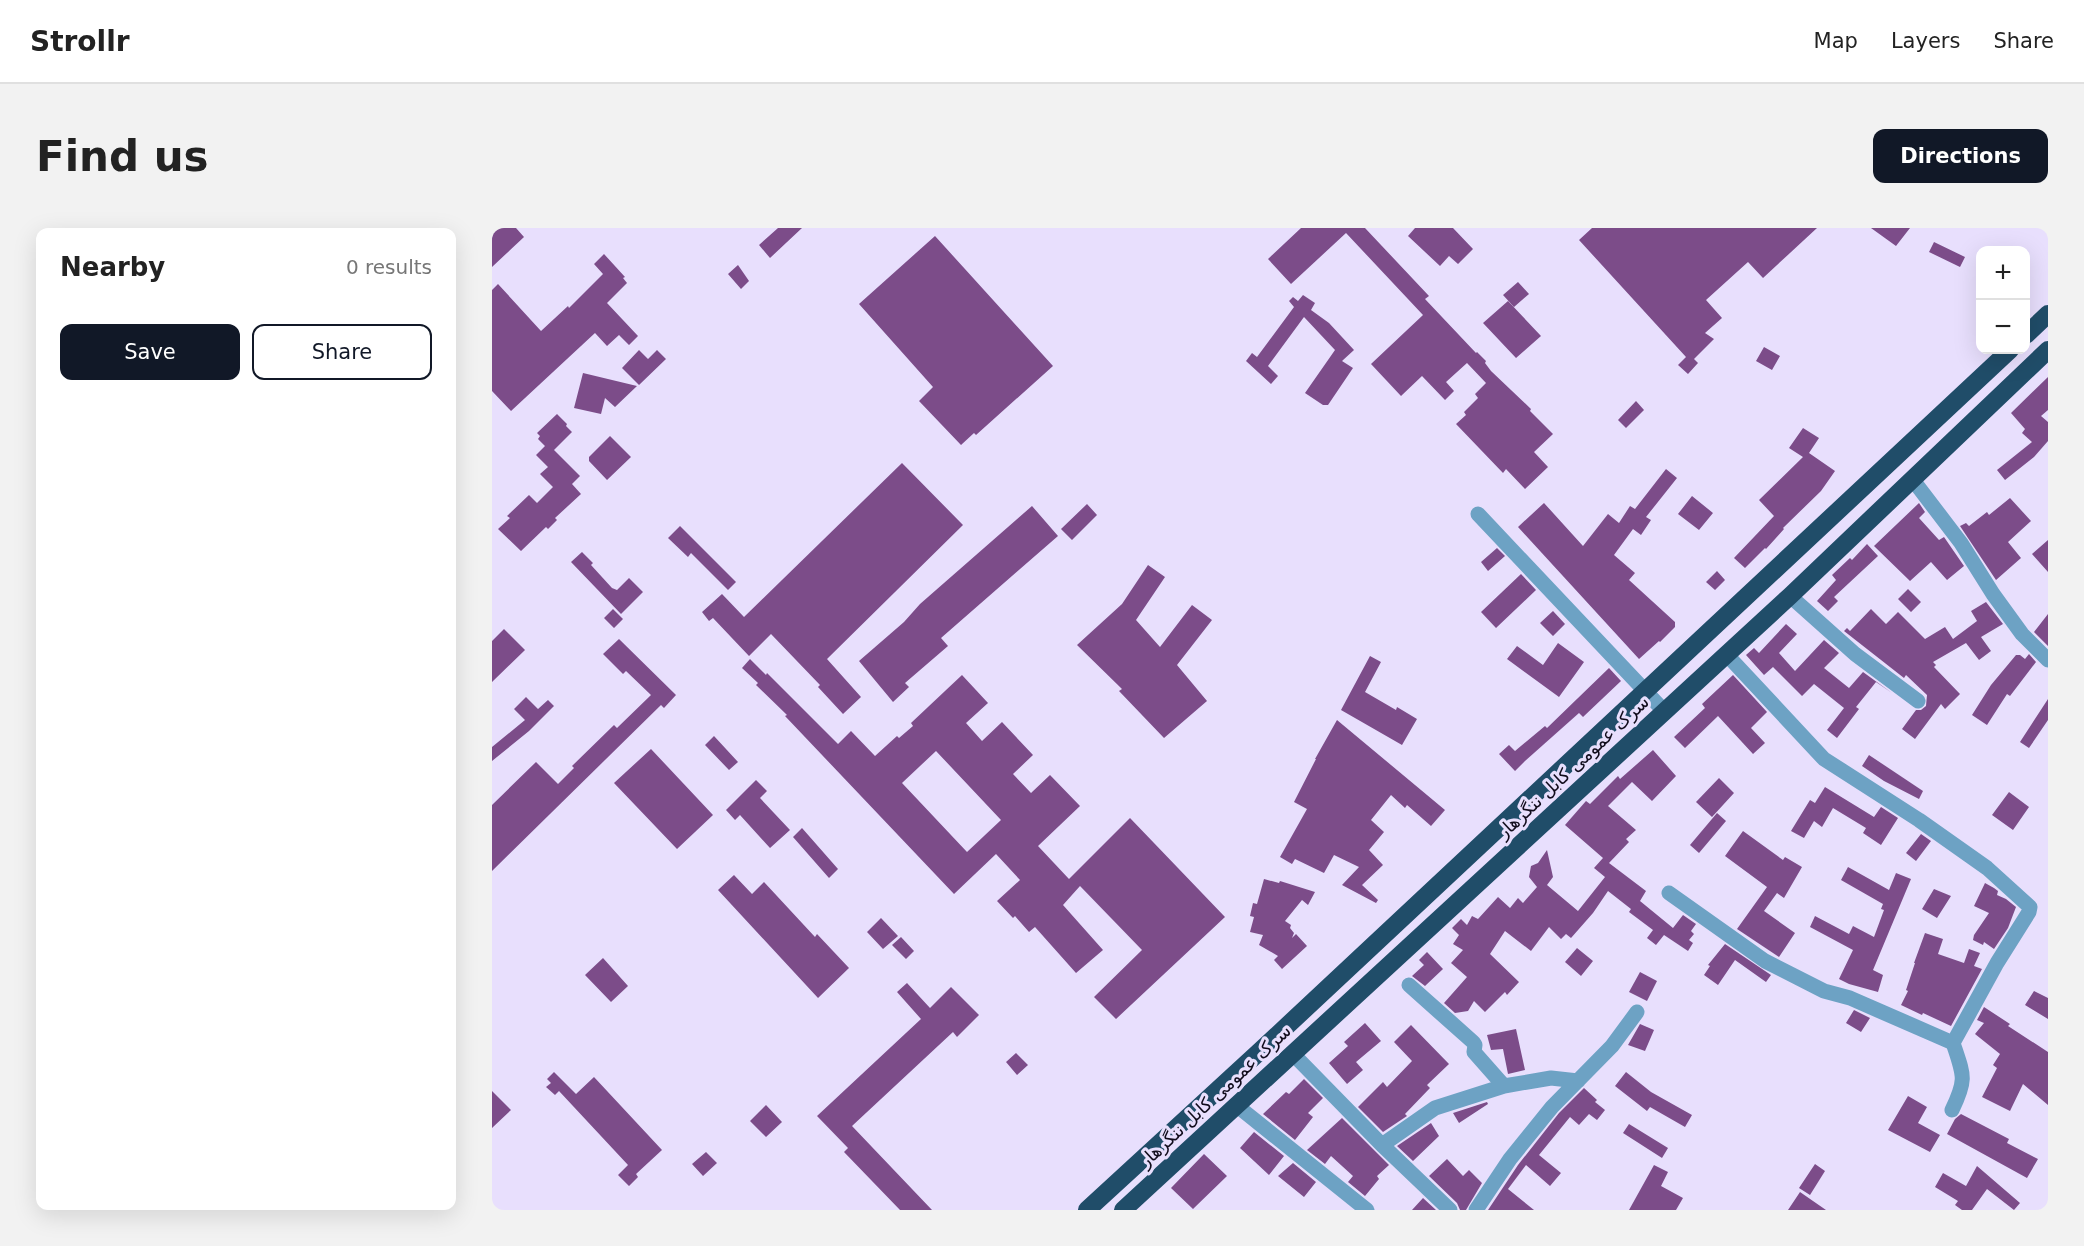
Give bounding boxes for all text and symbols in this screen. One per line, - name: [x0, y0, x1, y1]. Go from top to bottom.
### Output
- text: Strollr: [30, 25, 130, 58]
- text: Map: [1814, 29, 1858, 53]
- text: Layers: [1891, 29, 1960, 53]
- text: Share: [1993, 29, 2054, 53]
- button: Directions: [1873, 129, 2048, 183]
- text: Find us: [36, 132, 209, 181]
- map controls: [1976, 246, 2030, 354]
- button: +: [1976, 246, 2030, 300]
- text: Nearby: [60, 252, 165, 282]
- text: 0 results: [346, 255, 432, 279]
- button: −: [1976, 300, 2030, 354]
- button: Save: [60, 324, 240, 380]
- button: Share: [252, 324, 432, 380]
- street label: سرک عمومی کابل ننگرهار: [1492, 691, 1654, 844]
- street label: سرک عمومی کابل ننگرهار: [1134, 1020, 1296, 1173]

